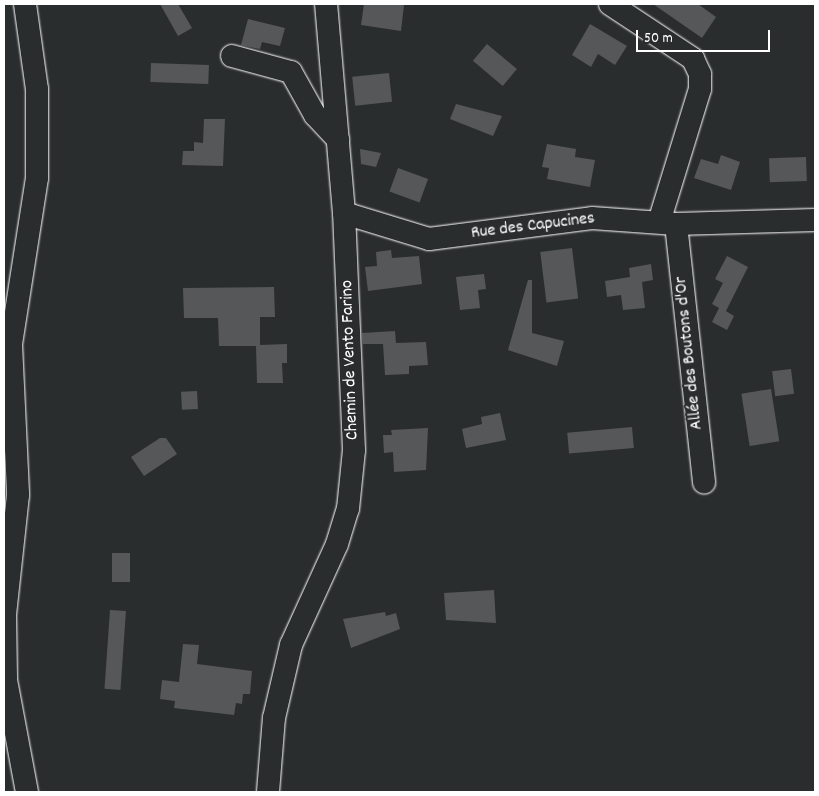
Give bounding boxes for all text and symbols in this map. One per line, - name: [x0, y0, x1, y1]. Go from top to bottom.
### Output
- scale bar: [639, 20, 773, 52]
- text: 50 m: [644, 28, 673, 50]
- street label: Rue des Capucines: [470, 209, 596, 245]
- street label: Allée des Boutons d'Or: [671, 275, 709, 431]
- street label: Chemin de Vento Farino: [337, 280, 365, 440]

